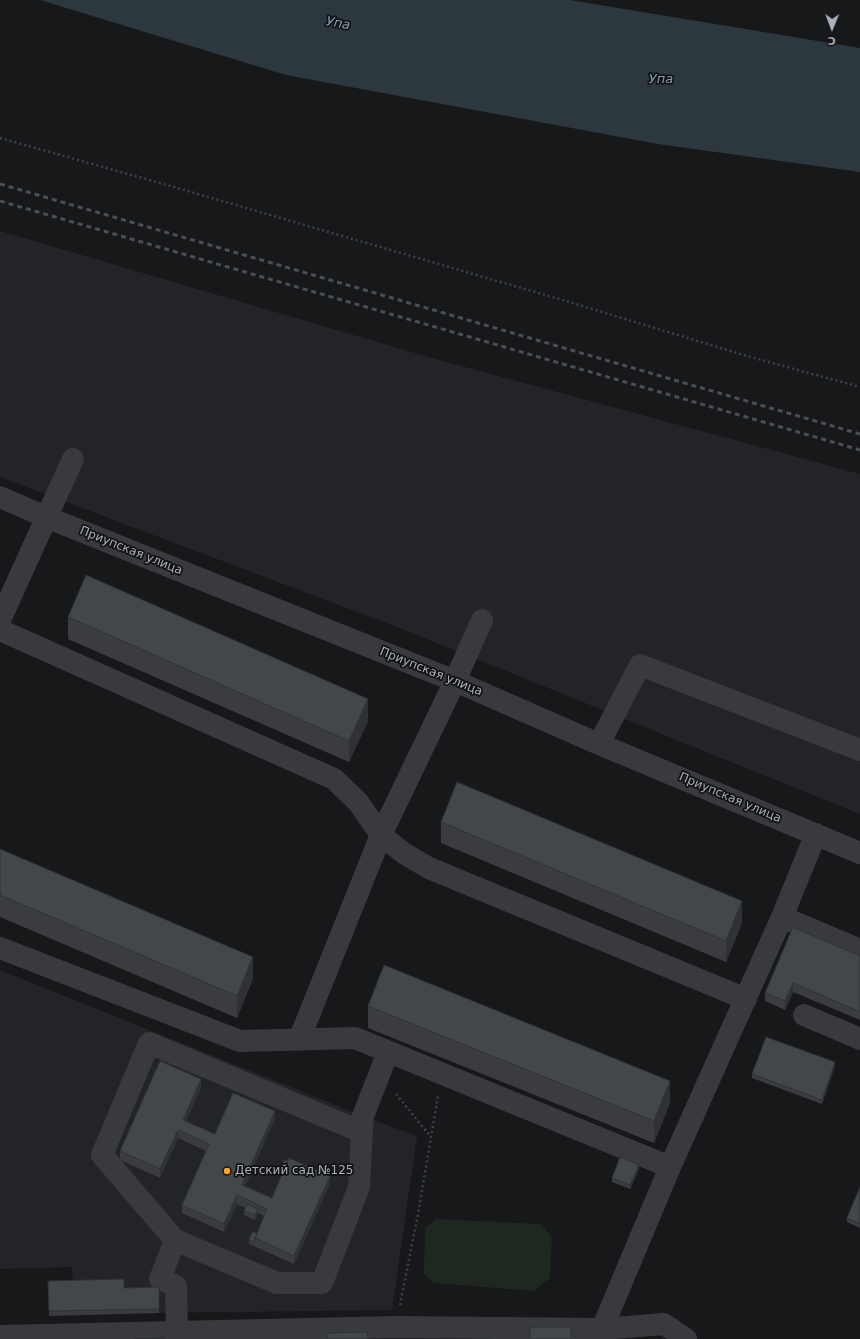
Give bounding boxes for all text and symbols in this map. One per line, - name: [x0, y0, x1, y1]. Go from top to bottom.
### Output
- north arrow: [812, 8, 852, 48]
- water label: Упа: [325, 14, 351, 34]
- text: С: [828, 34, 836, 47]
- water label: Упа: [649, 72, 673, 88]
- street label: Приупская улица: [77, 524, 185, 578]
- street label: Приупская улица: [377, 645, 485, 699]
- street label: Приупская улица: [677, 770, 783, 826]
- place label: Детский сад №125: [235, 1164, 353, 1178]
- marker: Детский сад №125: [222, 1166, 232, 1176]

